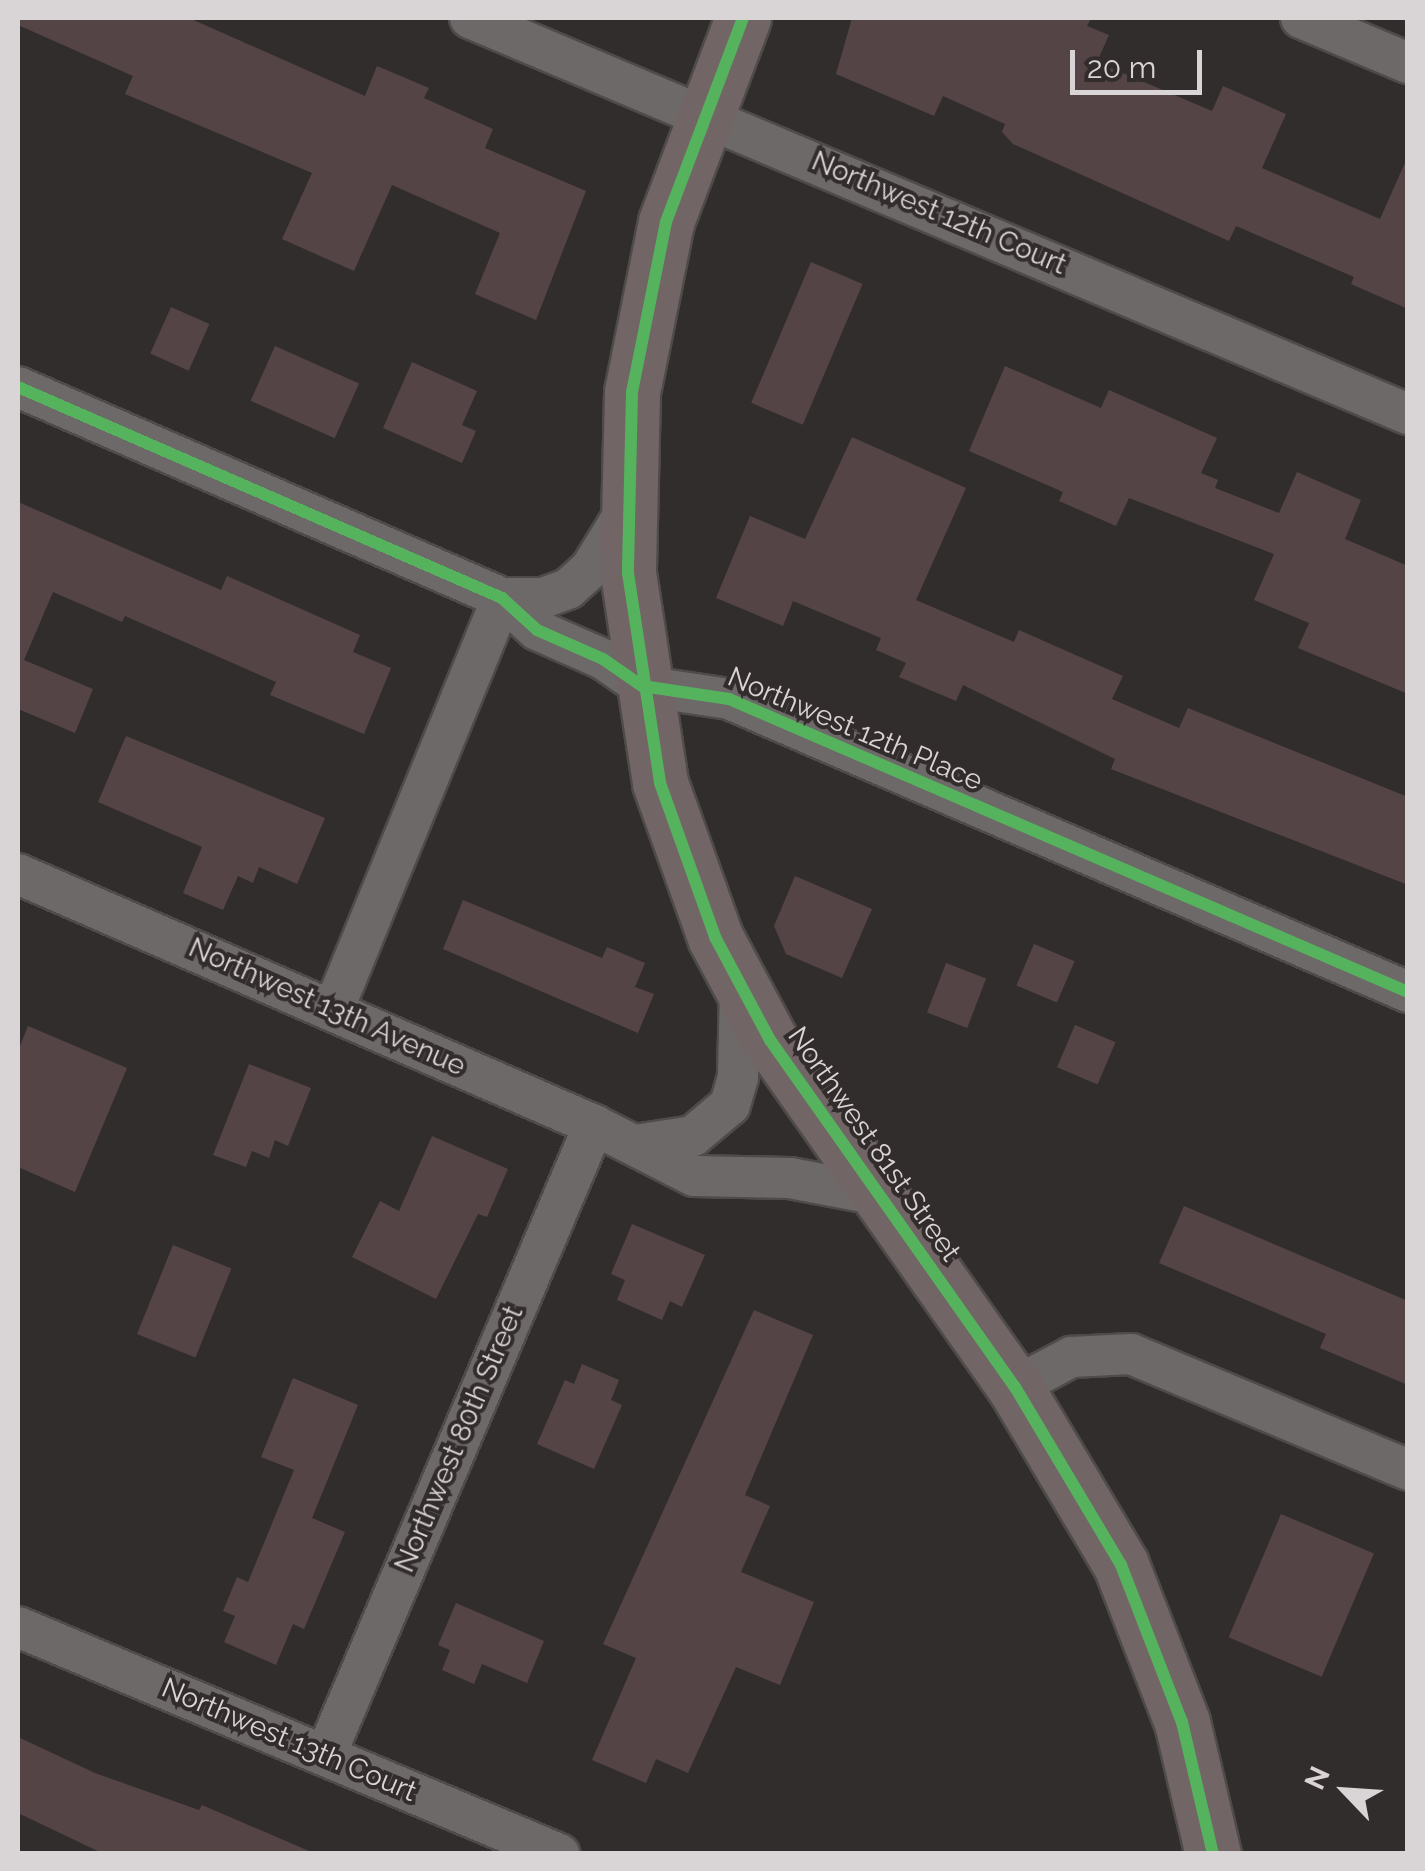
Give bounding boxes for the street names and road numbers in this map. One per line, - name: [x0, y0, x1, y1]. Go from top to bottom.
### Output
- street label: Northwest 12th Court: [807, 144, 1071, 282]
- street label: Northwest 12th Place: [723, 660, 987, 798]
- street label: Northwest 13th Avenue: [183, 931, 471, 1083]
- street label: Northwest 81st Street: [780, 1020, 968, 1268]
- street label: Northwest 80th Street: [388, 1301, 530, 1577]
- street label: Northwest 13th Court: [157, 1671, 421, 1809]

